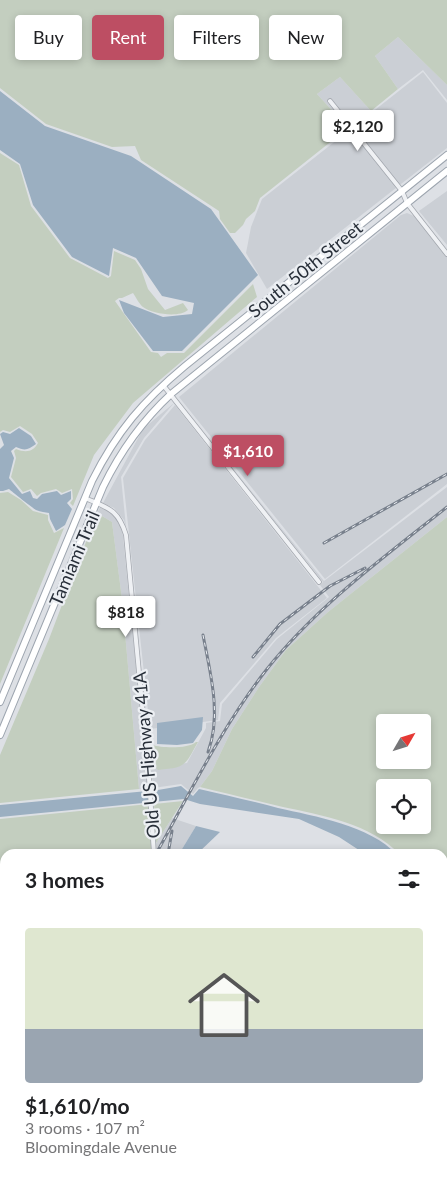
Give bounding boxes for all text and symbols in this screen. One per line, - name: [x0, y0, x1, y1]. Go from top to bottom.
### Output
- chip: Buy: [15, 15, 82, 60]
- chip: Rent: [92, 15, 164, 60]
- chip: Filters: [174, 15, 259, 60]
- chip: New: [269, 15, 342, 60]
- pin: $2,120: [317, 110, 399, 152]
- text: $2,120: [333, 116, 383, 135]
- street label: South 50th Street: [244, 216, 367, 322]
- pin: $1,610: [207, 434, 289, 477]
- text: $1,610: [223, 441, 273, 460]
- street label: Tamiami Trail: [44, 507, 104, 609]
- pin: $818: [96, 596, 156, 638]
- text: $818: [107, 602, 145, 621]
- street label: Old US Highway 41A: [128, 670, 164, 839]
- north arrow: [376, 714, 431, 769]
- map controls: [376, 714, 431, 834]
- button: locate: [376, 779, 431, 834]
- icon: filters: [395, 865, 423, 893]
- text: 3 homes: [25, 867, 104, 892]
- icon: home: [179, 960, 269, 1050]
- text: $1,610/mo: [25, 1093, 130, 1118]
- text: 3 rooms · 107 m²: [25, 1118, 145, 1137]
- text: Bloomingdale Avenue: [25, 1137, 177, 1156]

